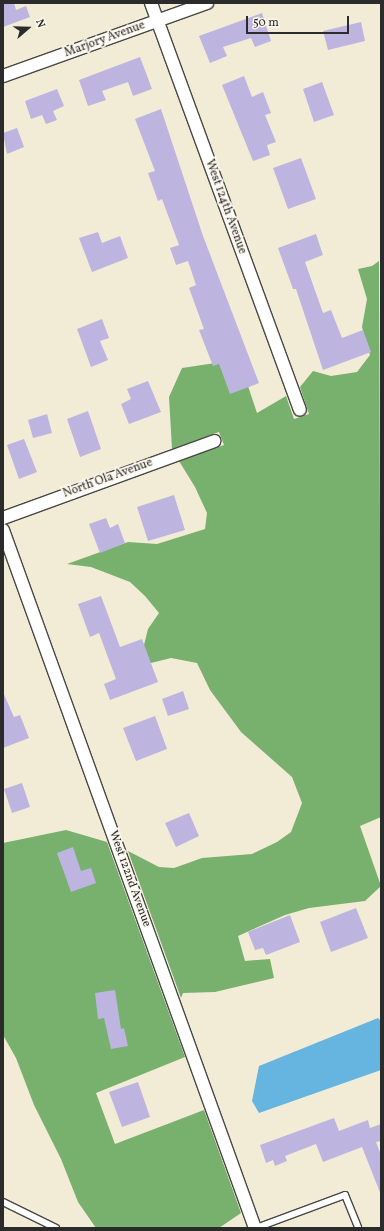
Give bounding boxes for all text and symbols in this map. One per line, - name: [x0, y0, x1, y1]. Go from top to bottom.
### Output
- north arrow: [8, 8, 48, 48]
- scale bar: [248, 8, 351, 34]
- text: 50 m: [253, 15, 279, 31]
- text: N: [31, 17, 48, 30]
- street label: Marjory Avenue: [63, 19, 147, 61]
- street label: West 124th Avenue: [201, 158, 249, 256]
- street label: North Ola Avenue: [61, 456, 155, 502]
- street label: West 122nd Avenue: [105, 829, 153, 929]

